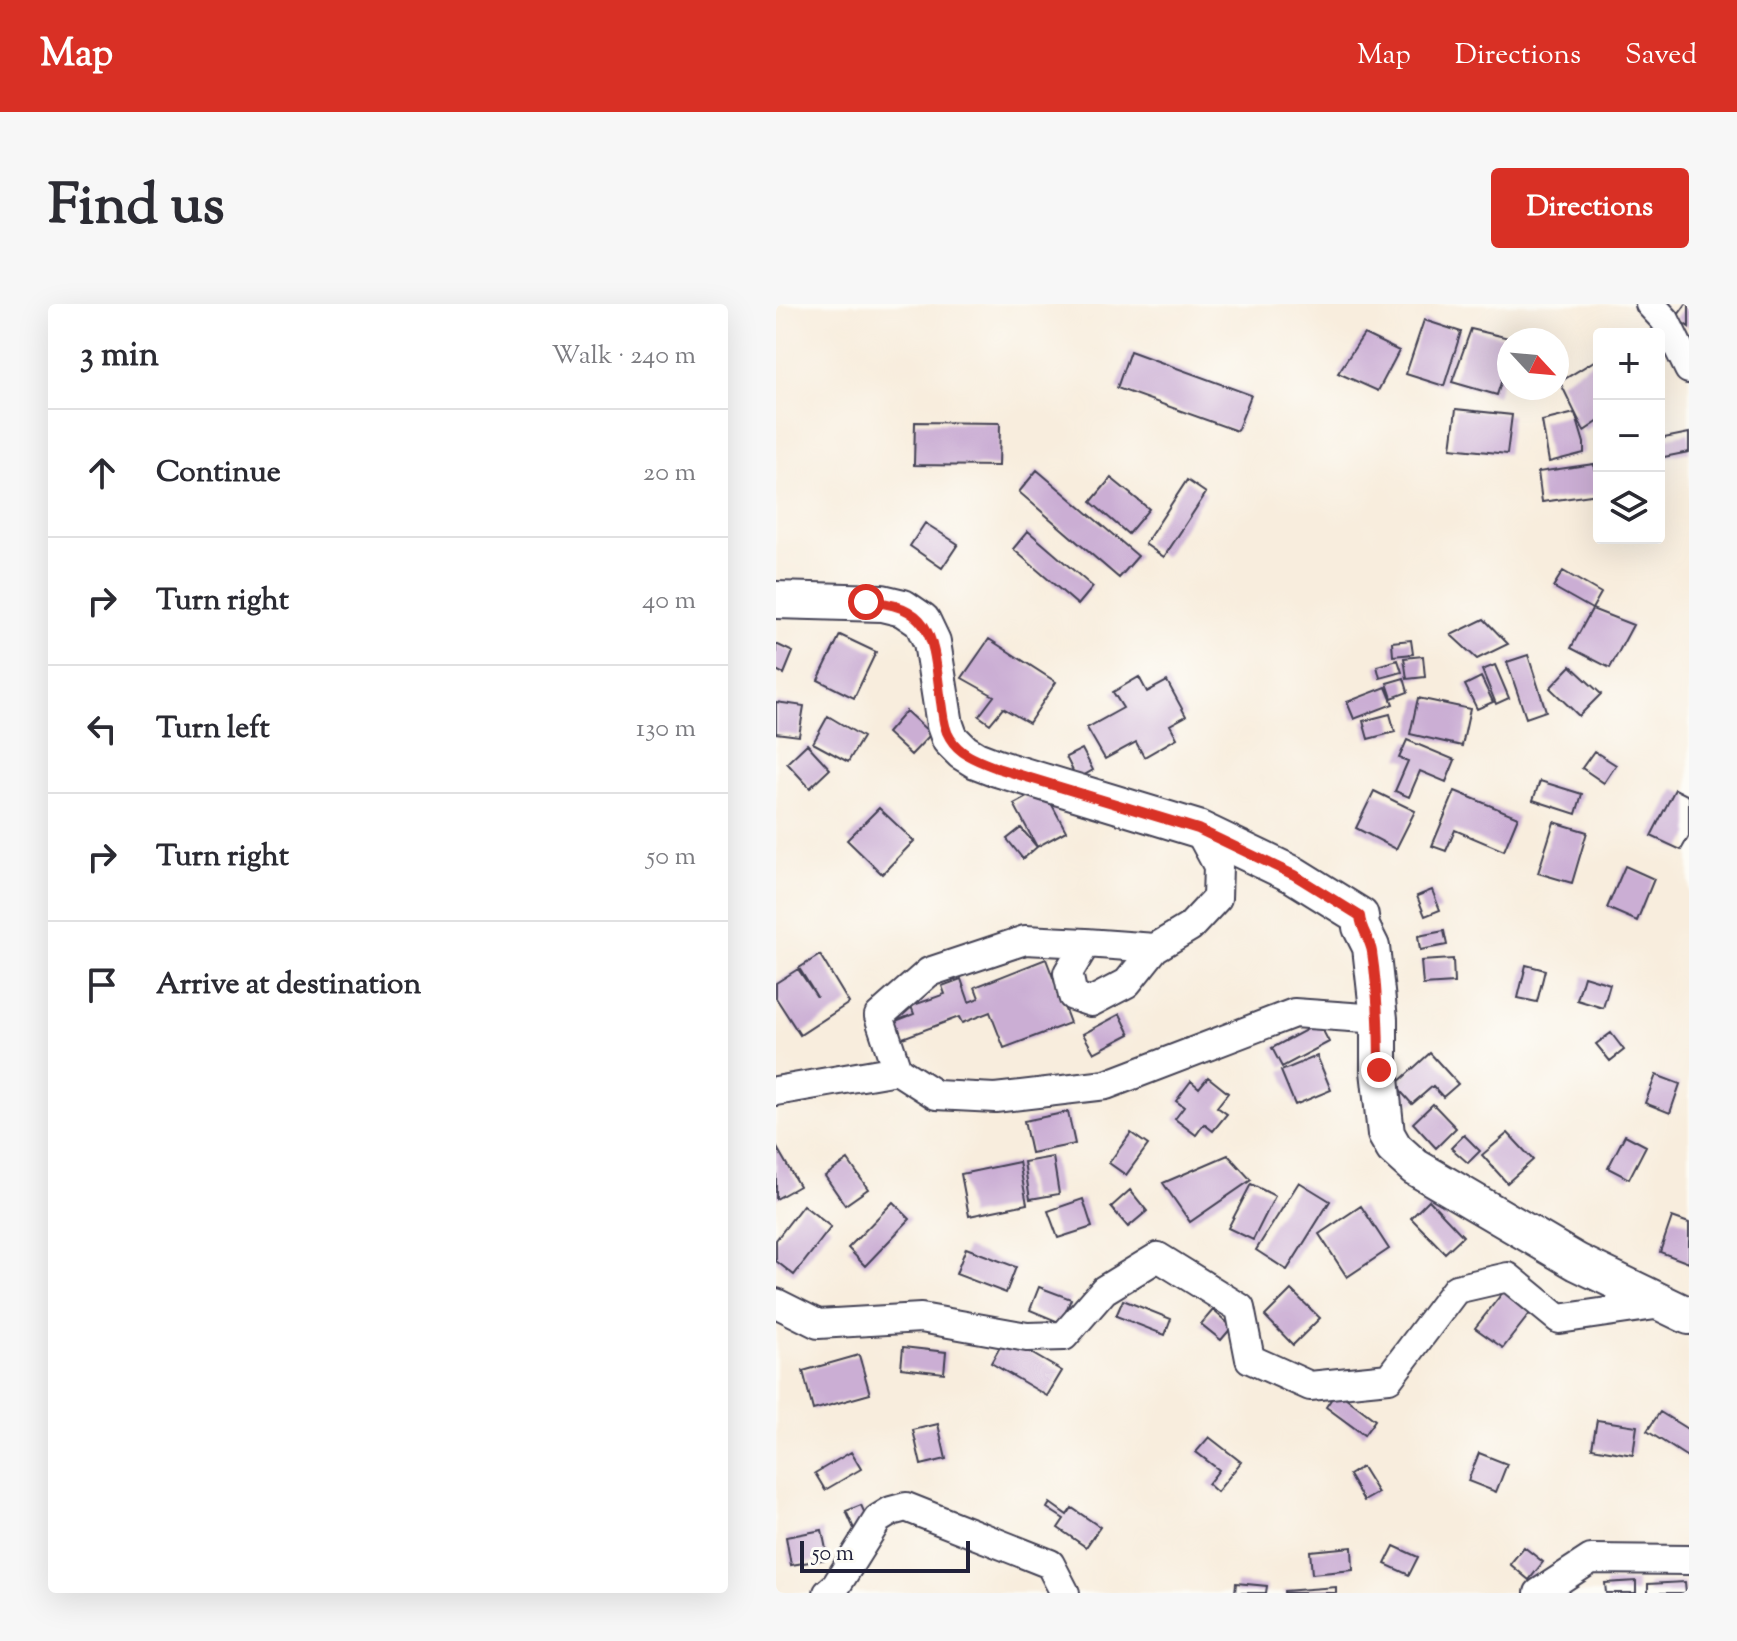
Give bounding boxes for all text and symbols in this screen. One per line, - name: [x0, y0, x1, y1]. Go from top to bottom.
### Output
- text: Map: [40, 29, 113, 83]
- text: Map: [1357, 36, 1411, 76]
- text: Directions: [1455, 36, 1581, 76]
- text: Saved: [1625, 36, 1697, 76]
- text: Find us: [48, 168, 224, 249]
- button: Directions: [1491, 168, 1689, 248]
- north arrow: [1497, 328, 1569, 400]
- map controls: [1593, 328, 1665, 544]
- button: +: [1593, 328, 1665, 400]
- text: 3 min: [80, 332, 159, 381]
- text: Walk · 240 m: [552, 338, 696, 375]
- button: −: [1593, 400, 1665, 472]
- icon: ahead: [80, 451, 124, 495]
- text: Continue: [156, 452, 281, 495]
- text: 20 m: [643, 455, 696, 492]
- button: layers: [1593, 472, 1665, 544]
- icon: right: [80, 579, 124, 623]
- text: Turn right: [156, 580, 289, 623]
- text: 40 m: [642, 583, 696, 620]
- route start: [848, 584, 884, 620]
- icon: left: [80, 707, 124, 751]
- text: Turn left: [156, 708, 270, 751]
- text: 130 m: [636, 711, 696, 748]
- icon: right: [80, 835, 124, 879]
- text: Turn right: [156, 836, 289, 879]
- text: 50 m: [646, 839, 696, 876]
- icon: arrive: [80, 963, 124, 1007]
- text: Arrive at destination: [156, 964, 421, 1007]
- route end: [1361, 1052, 1397, 1088]
- scale bar: [800, 1537, 970, 1573]
- text: 50 m: [812, 1539, 854, 1571]

